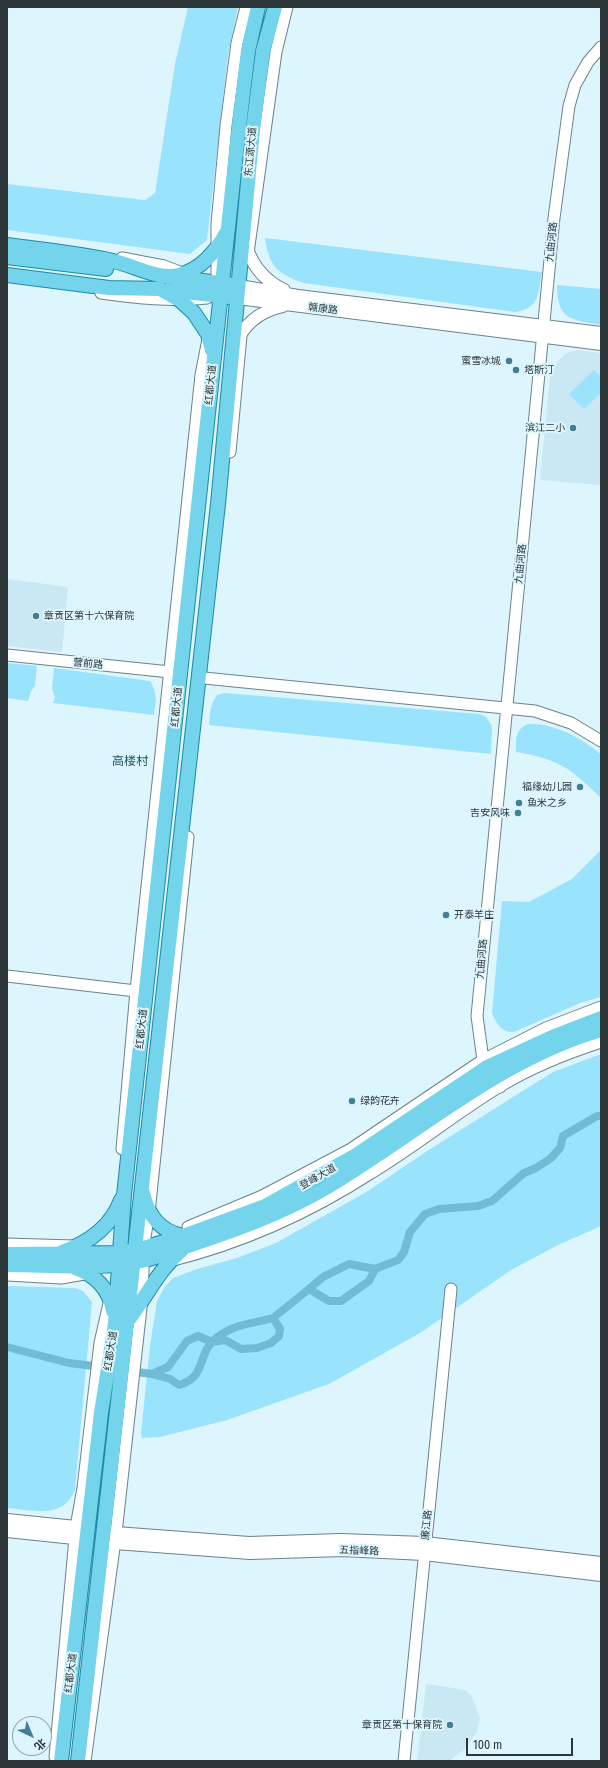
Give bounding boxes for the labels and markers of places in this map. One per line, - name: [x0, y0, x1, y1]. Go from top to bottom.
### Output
- place label: 蜜雪冰城: [461, 355, 501, 367]
- marker: 蜜雪冰城: [504, 356, 514, 366]
- place label: 塔斯汀: [524, 364, 554, 376]
- marker: 塔斯汀: [511, 365, 521, 375]
- place label: 滨江二小: [525, 422, 565, 434]
- marker: 滨江二小: [568, 423, 578, 433]
- place label: 章贡区第十六保育院: [44, 610, 134, 622]
- marker: 章贡区第十六保育院: [31, 611, 41, 621]
- place label: 福缘幼儿园: [522, 781, 572, 793]
- marker: 福缘幼儿园: [575, 782, 585, 792]
- place label: 鱼米之乡: [527, 797, 567, 809]
- marker: 鱼米之乡: [514, 798, 524, 808]
- place label: 吉安风味: [470, 807, 510, 819]
- marker: 吉安风味: [513, 808, 523, 818]
- place label: 开泰羊庄: [454, 909, 494, 921]
- marker: 开泰羊庄: [441, 910, 451, 920]
- place label: 绿韵花卉: [360, 1095, 400, 1107]
- marker: 绿韵花卉: [347, 1096, 357, 1106]
- place label: 章贡区第十保育院: [362, 1719, 442, 1731]
- marker: 章贡区第十保育院: [445, 1720, 455, 1730]

